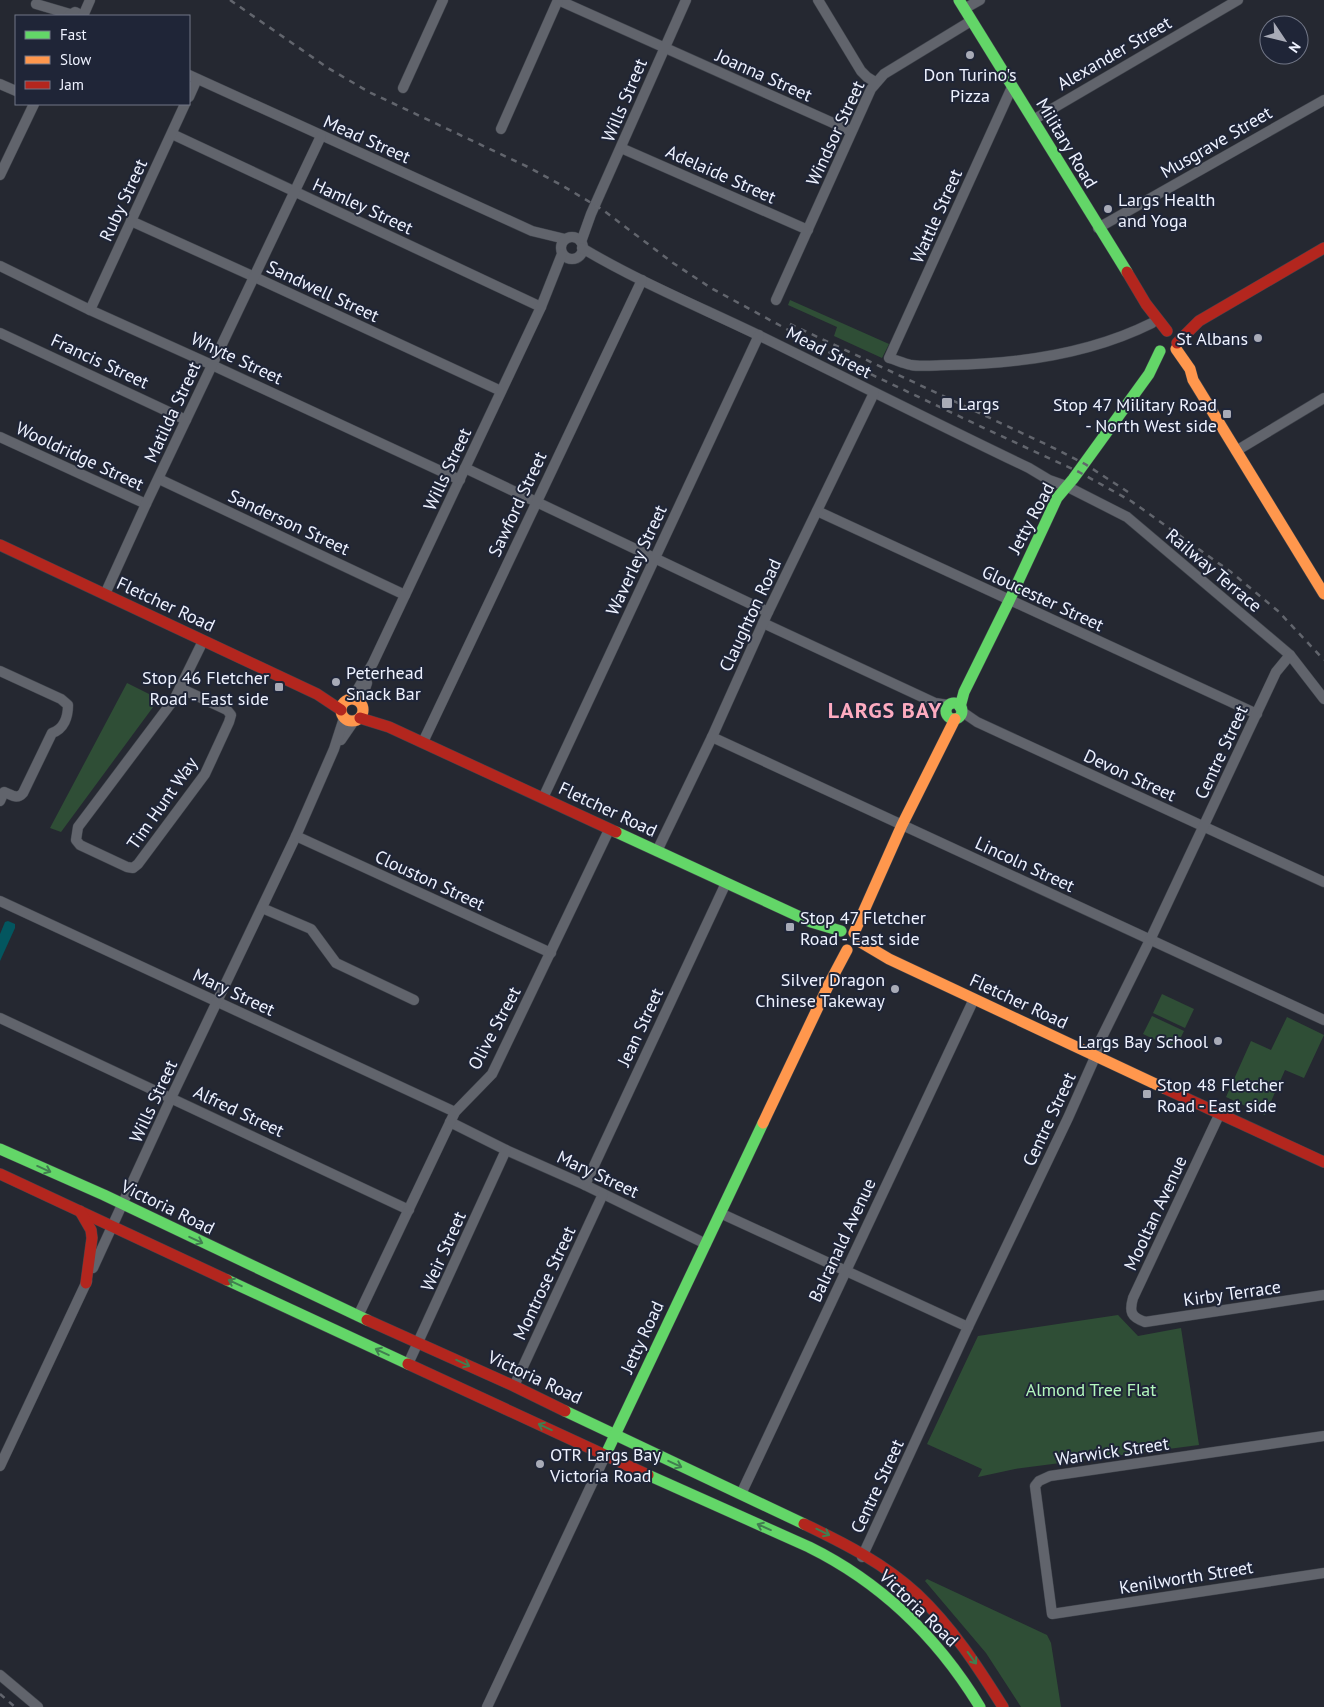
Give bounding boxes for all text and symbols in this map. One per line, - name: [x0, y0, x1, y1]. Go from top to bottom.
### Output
- street label: Alexander Street: [1053, 11, 1175, 95]
- legend: [15, 15, 190, 105]
- north arrow: [1259, 15, 1309, 65]
- text: Fast: [60, 25, 87, 44]
- text: N: [1285, 39, 1305, 56]
- street label: Joanna Street: [711, 43, 816, 106]
- marker: Don Turino's Pizza: [964, 49, 976, 61]
- text: Slow: [60, 50, 91, 69]
- street label: Wills Street: [596, 55, 652, 145]
- place label: Don Turino's Pizza: [923, 63, 1017, 107]
- text: Jam: [59, 75, 84, 94]
- street label: Windsor Street: [801, 77, 869, 189]
- street label: Military Road: [1031, 94, 1103, 192]
- street label: Musgrave Street: [1156, 101, 1276, 183]
- street label: Mead Street: [320, 110, 414, 168]
- street label: Adelaide Street: [662, 139, 780, 209]
- street label: Ruby Street: [94, 155, 152, 245]
- street label: Wattle Street: [905, 165, 967, 267]
- street label: Hamley Street: [309, 173, 417, 239]
- place label: Largs Health and Yoga: [1118, 188, 1215, 232]
- marker: Largs Health and Yoga: [1102, 203, 1114, 215]
- street label: Sandwell Street: [263, 255, 383, 327]
- street label: Mead Street: [782, 321, 876, 383]
- street label: Whyte Street: [187, 327, 287, 389]
- place label: St Albans: [1176, 327, 1248, 350]
- street label: Francis Street: [47, 328, 153, 394]
- marker: St Albans: [1252, 332, 1264, 344]
- street label: Matilda Street: [139, 358, 205, 466]
- place label: Largs: [958, 392, 999, 415]
- place label: Stop 47 Military Road - North West side: [1053, 393, 1217, 437]
- marker: Largs: [940, 396, 954, 410]
- marker: Stop 47 Military Road - North West side: [1221, 408, 1233, 420]
- street label: Wooldridge Street: [12, 416, 148, 496]
- street label: Wills Street: [418, 424, 476, 514]
- street label: Sawford Street: [483, 448, 551, 560]
- street label: Jetty Road: [1002, 478, 1059, 558]
- street label: Sanderson Street: [225, 484, 353, 560]
- street label: Waverley Street: [600, 501, 672, 619]
- street label: Railway Terrace: [1161, 523, 1267, 617]
- street label: Claughton Road: [714, 555, 786, 675]
- street label: Gloucester Street: [978, 560, 1108, 636]
- street label: Fletcher Road: [113, 571, 219, 637]
- place label: Peterhead Snack Bar: [346, 661, 423, 705]
- place label: Stop 46 Fletcher Road - East side: [142, 666, 269, 710]
- marker: Peterhead Snack Bar: [330, 676, 342, 688]
- marker: Stop 46 Fletcher Road - East side: [273, 681, 285, 693]
- district label: LARGS BAY: [828, 696, 942, 724]
- street label: Centre Street: [1189, 701, 1253, 803]
- street label: Devon Street: [1080, 744, 1180, 806]
- street label: Tim Hunt Way: [122, 752, 203, 854]
- street label: Fletcher Road: [555, 776, 661, 842]
- street label: Lincoln Street: [972, 831, 1078, 897]
- street label: Clouston Street: [371, 845, 489, 915]
- place label: Stop 47 Fletcher Road - East side: [800, 906, 926, 950]
- marker: Stop 47 Fletcher Road - East side: [784, 921, 796, 933]
- street label: Mary Street: [189, 963, 279, 1021]
- place label: Silver Dragon Chinese Takeway: [755, 968, 886, 1012]
- street label: Fletcher Road: [966, 968, 1072, 1034]
- street label: Olive Street: [463, 983, 525, 1073]
- marker: Silver Dragon Chinese Takeway: [889, 983, 901, 995]
- street label: Jean Street: [611, 984, 668, 1071]
- place label: Largs Bay School: [1078, 1030, 1209, 1053]
- marker: Largs Bay School: [1212, 1035, 1224, 1047]
- street label: Wills Street: [124, 1056, 182, 1146]
- street label: Centre Street: [1017, 1068, 1081, 1170]
- place label: Stop 48 Fletcher Road - East side: [1157, 1073, 1284, 1117]
- street label: Alfred Street: [190, 1080, 288, 1142]
- marker: Stop 48 Fletcher Road - East side: [1141, 1088, 1153, 1100]
- street label: Mary Street: [553, 1145, 643, 1203]
- street label: Mooltan Avenue: [1118, 1152, 1192, 1274]
- one-way arrow: [37, 1164, 52, 1174]
- street label: Victoria Road: [116, 1174, 219, 1240]
- street label: Balranald Avenue: [803, 1174, 881, 1306]
- street label: Weir Street: [415, 1207, 471, 1295]
- street label: Montrose Street: [508, 1222, 580, 1344]
- one-way arrow: [188, 1235, 203, 1245]
- street label: Kirby Terrace: [1182, 1275, 1282, 1311]
- one-way arrow: [228, 1277, 243, 1287]
- street label: Jetty Road: [615, 1297, 669, 1378]
- street label: Victoria Road: [483, 1345, 586, 1409]
- one-way arrow: [375, 1347, 390, 1356]
- one-way arrow: [455, 1358, 470, 1368]
- park label: Almond Tree Flat: [1026, 1378, 1156, 1401]
- one-way arrow: [538, 1422, 553, 1432]
- street label: Warwick Street: [1054, 1432, 1170, 1470]
- street label: Centre Street: [845, 1435, 909, 1537]
- place label: OTR Largs Bay Victoria Road: [549, 1443, 661, 1487]
- marker: OTR Largs Bay Victoria Road: [534, 1458, 546, 1470]
- one-way arrow: [667, 1459, 682, 1469]
- one-way arrow: [757, 1522, 772, 1532]
- one-way arrow: [815, 1528, 830, 1538]
- street label: Kenilworth Street: [1117, 1555, 1255, 1599]
- street label: Victoria Road: [874, 1564, 964, 1652]
- one-way arrow: [967, 1651, 978, 1664]

